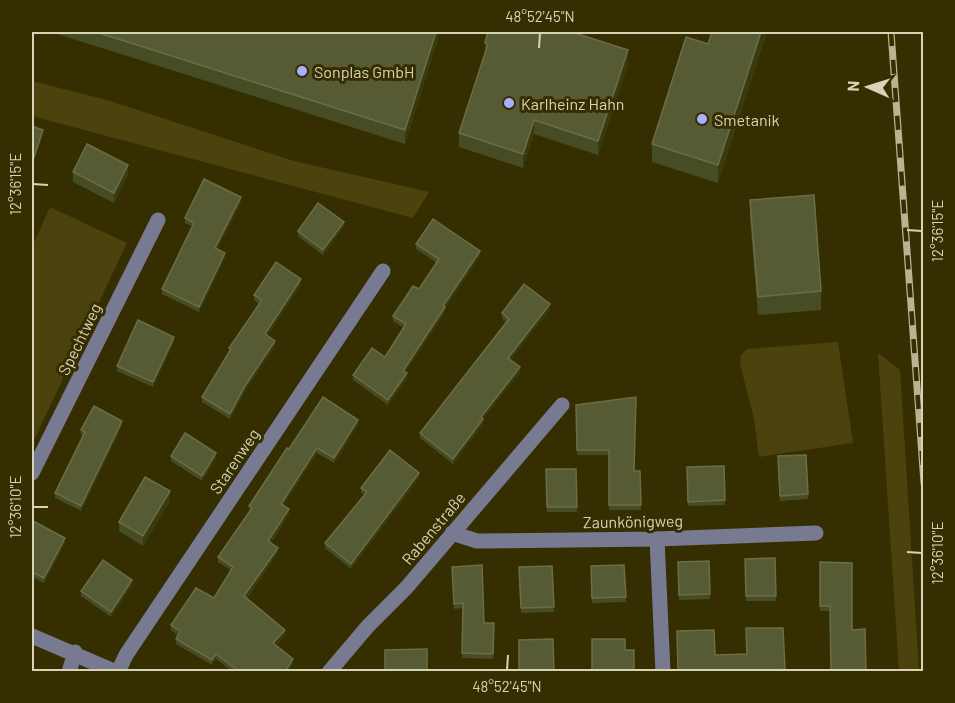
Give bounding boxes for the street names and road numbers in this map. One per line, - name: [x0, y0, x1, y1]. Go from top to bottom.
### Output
- street label: Spechtweg: [53, 300, 105, 378]
- street label: Starenweg: [205, 425, 263, 497]
- street label: Rabenstraße: [397, 488, 469, 568]
- street label: Zaunkönigweg: [583, 511, 683, 531]

